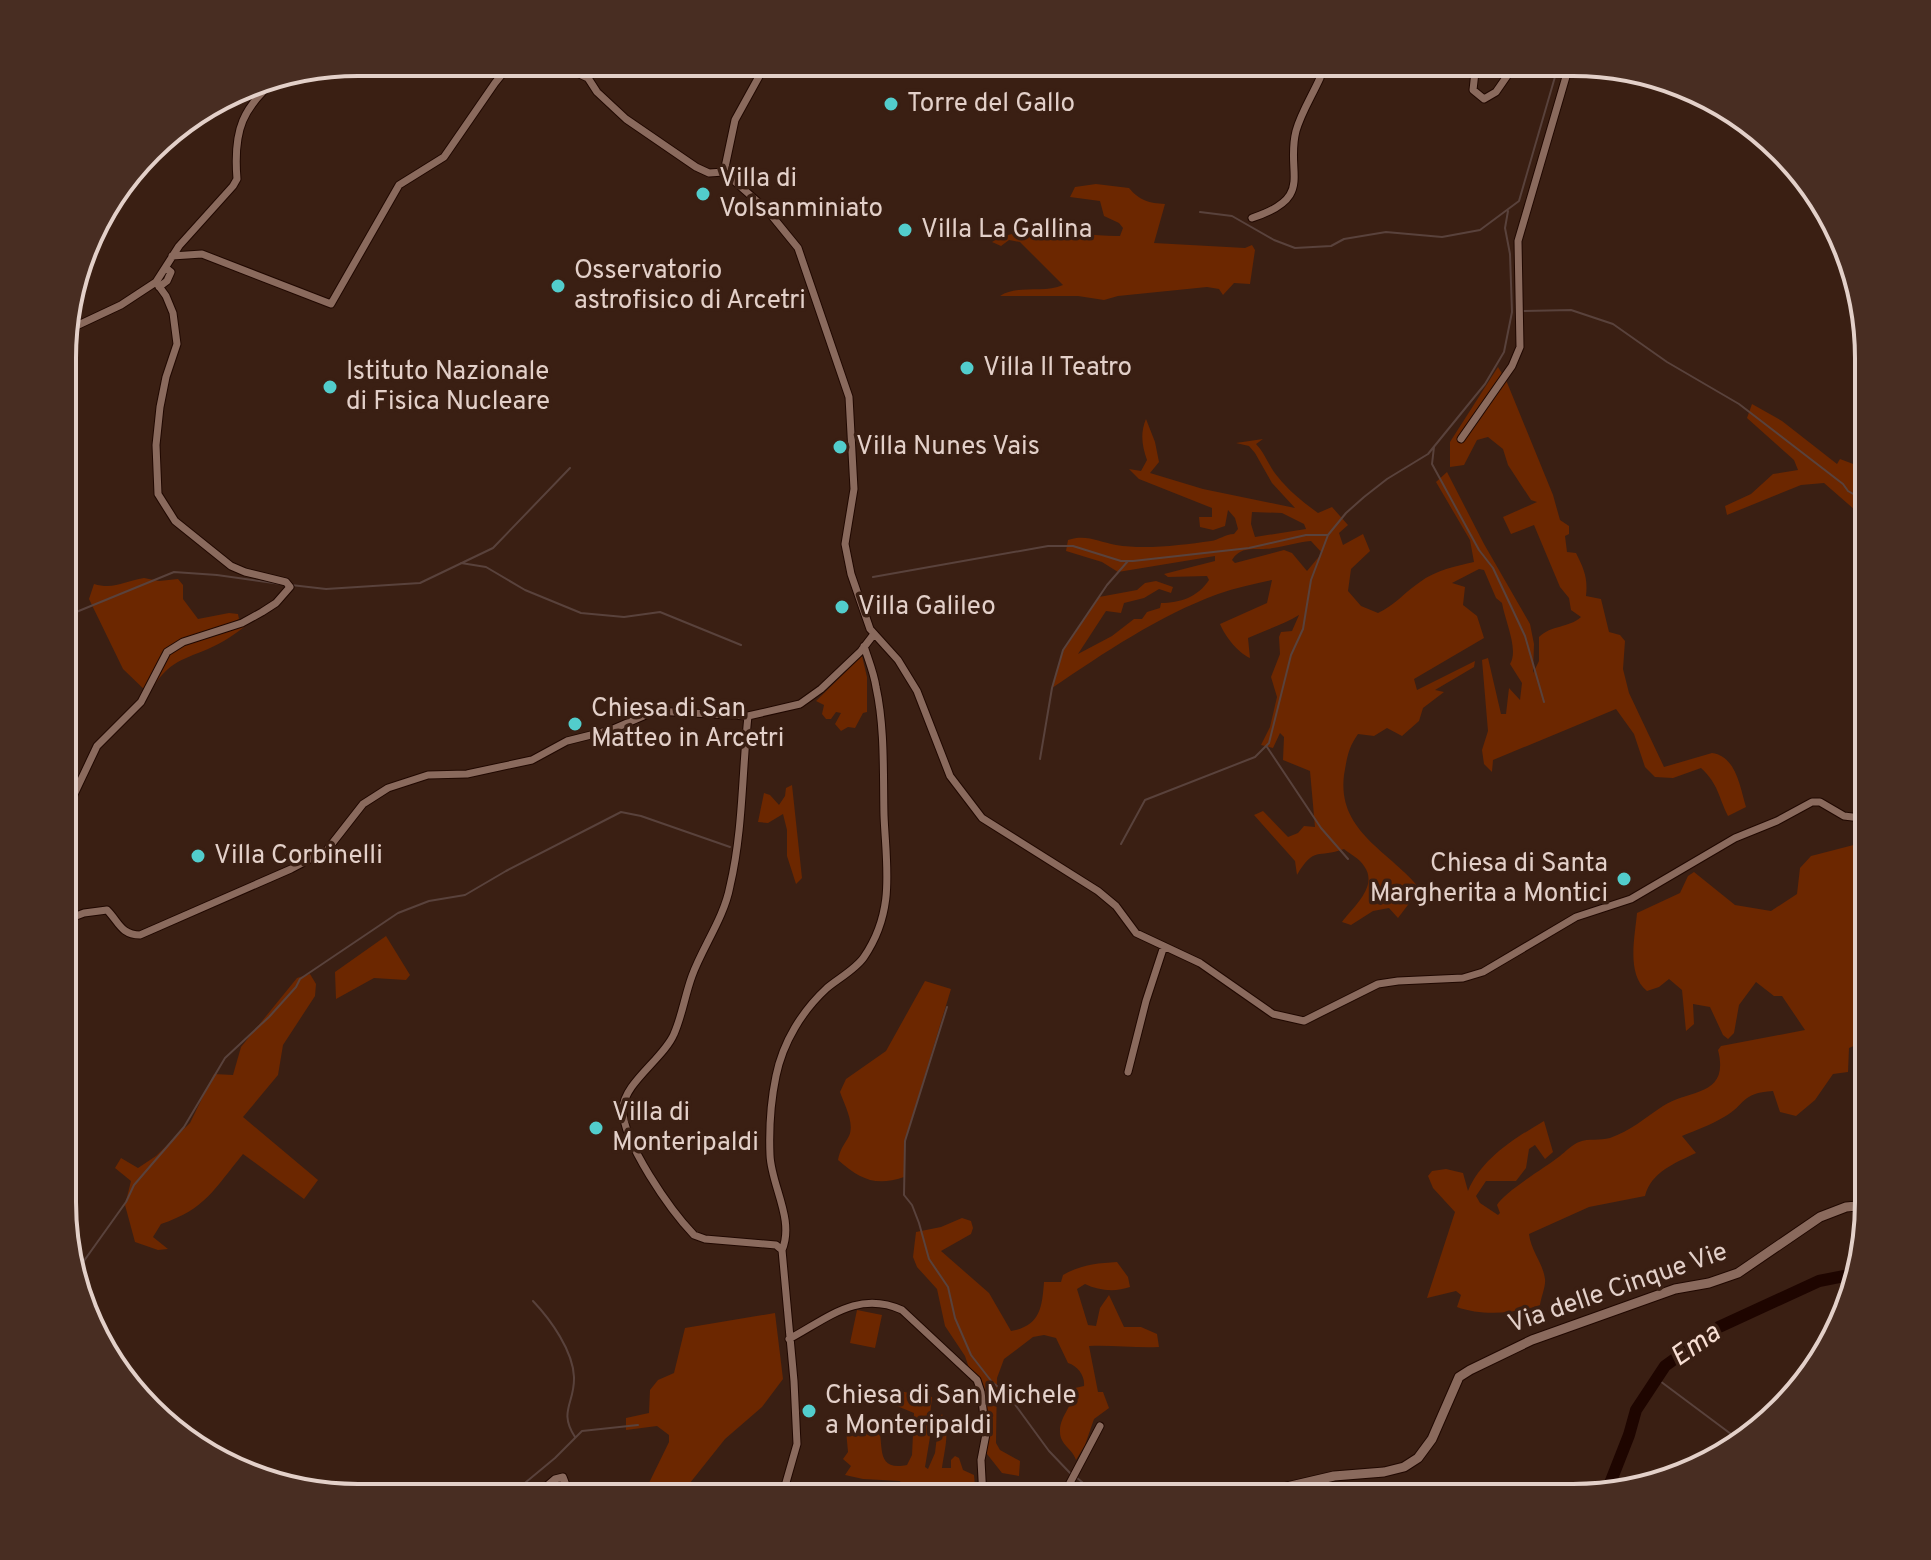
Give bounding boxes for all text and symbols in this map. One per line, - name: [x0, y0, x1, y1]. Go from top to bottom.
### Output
- place label: Torre del Gallo: [907, 88, 1075, 121]
- marker: Torre del Gallo: [882, 95, 900, 113]
- place label: Villa di Volsanminiato: [719, 163, 883, 226]
- marker: Villa di Volsanminiato: [694, 185, 712, 203]
- place label: Villa La Gallina: [921, 214, 1093, 247]
- marker: Villa La Gallina: [896, 221, 914, 239]
- place label: Osservatorio astrofisico di Arcetri: [574, 255, 806, 318]
- marker: Osservatorio astrofisico di Arcetri: [549, 277, 567, 295]
- place label: Villa Il Teatro: [983, 352, 1132, 385]
- place label: Istituto Nazionale di Fisica Nucleare: [346, 356, 550, 419]
- marker: Villa Il Teatro: [958, 359, 976, 377]
- marker: Istituto Nazionale di Fisica Nucleare: [321, 378, 339, 396]
- place label: Villa Nunes Vais: [856, 431, 1040, 464]
- marker: Villa Nunes Vais: [831, 438, 849, 456]
- place label: Villa Galileo: [858, 591, 996, 624]
- marker: Villa Galileo: [833, 598, 851, 616]
- place label: Chiesa di San Matteo in Arcetri: [591, 693, 784, 756]
- marker: Chiesa di San Matteo in Arcetri: [566, 715, 584, 733]
- place label: Villa Corbinelli: [214, 840, 383, 873]
- marker: Villa Corbinelli: [189, 847, 207, 865]
- place label: Chiesa di Santa Margherita a Montici: [1370, 848, 1608, 911]
- marker: Chiesa di Santa Margherita a Montici: [1615, 870, 1633, 888]
- place label: Villa di Monteripaldi: [612, 1097, 759, 1160]
- marker: Villa di Monteripaldi: [587, 1119, 605, 1137]
- street label: Via delle Cinque Vie: [1504, 1236, 1732, 1342]
- water label: Ema: [1664, 1316, 1728, 1376]
- place label: Chiesa di San Michele a Monteripaldi: [825, 1380, 1077, 1443]
- marker: Chiesa di San Michele a Monteripaldi: [800, 1402, 818, 1420]

